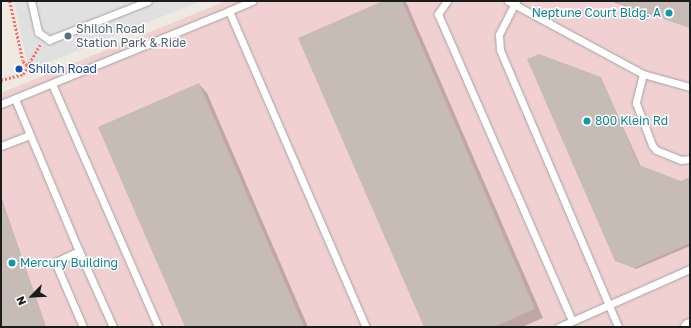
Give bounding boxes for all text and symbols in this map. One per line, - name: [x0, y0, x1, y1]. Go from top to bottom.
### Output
- place label: Neptune Court Bldg. A: [532, 6, 661, 20]
- marker: Neptune Court Bldg. A: [664, 8, 674, 18]
- place label: Shiloh Road Station Park & Ride: [76, 22, 186, 50]
- marker: Shiloh Road Station Park & Ride: [63, 31, 73, 41]
- place label: Shiloh Road: [28, 62, 97, 76]
- marker: Shiloh Road: [13, 63, 25, 75]
- place label: 800 Klein Rd: [595, 114, 668, 128]
- marker: 800 Klein Rd: [582, 116, 592, 126]
- place label: Mercury Building: [20, 256, 118, 270]
- marker: Mercury Building: [7, 258, 17, 268]
- north arrow: [12, 276, 52, 316]
- text: N: [13, 295, 28, 308]

